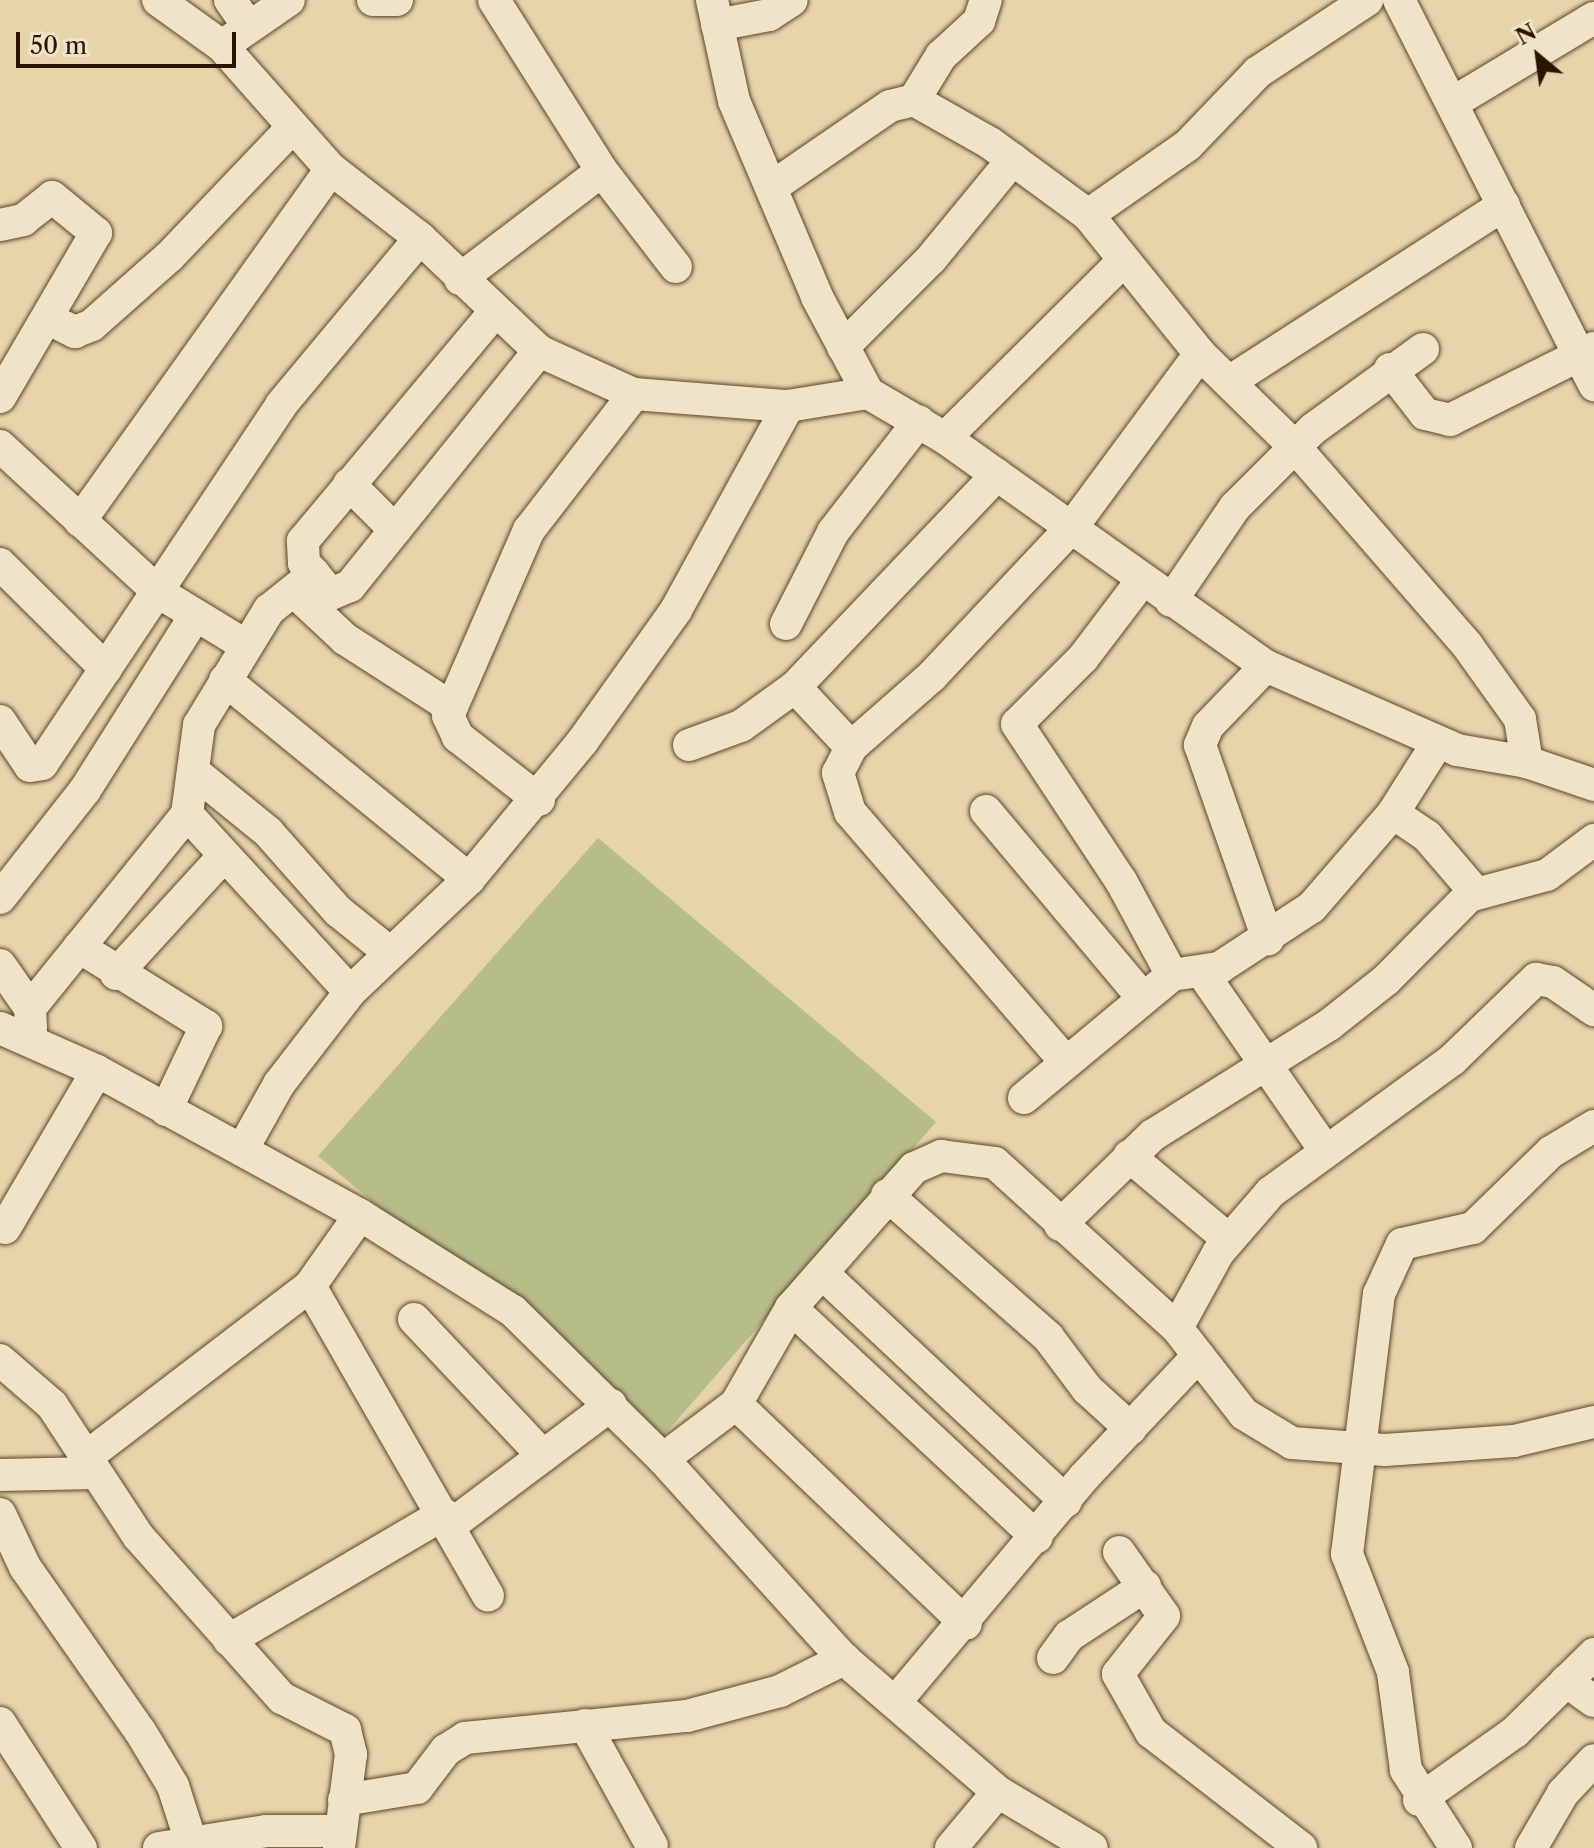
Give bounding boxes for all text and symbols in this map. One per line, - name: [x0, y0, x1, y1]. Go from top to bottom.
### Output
- scale bar: [20, 16, 240, 66]
- north arrow: [1498, 16, 1578, 96]
- text: N: [1511, 18, 1541, 51]
- text: 50 m: [30, 31, 87, 60]

